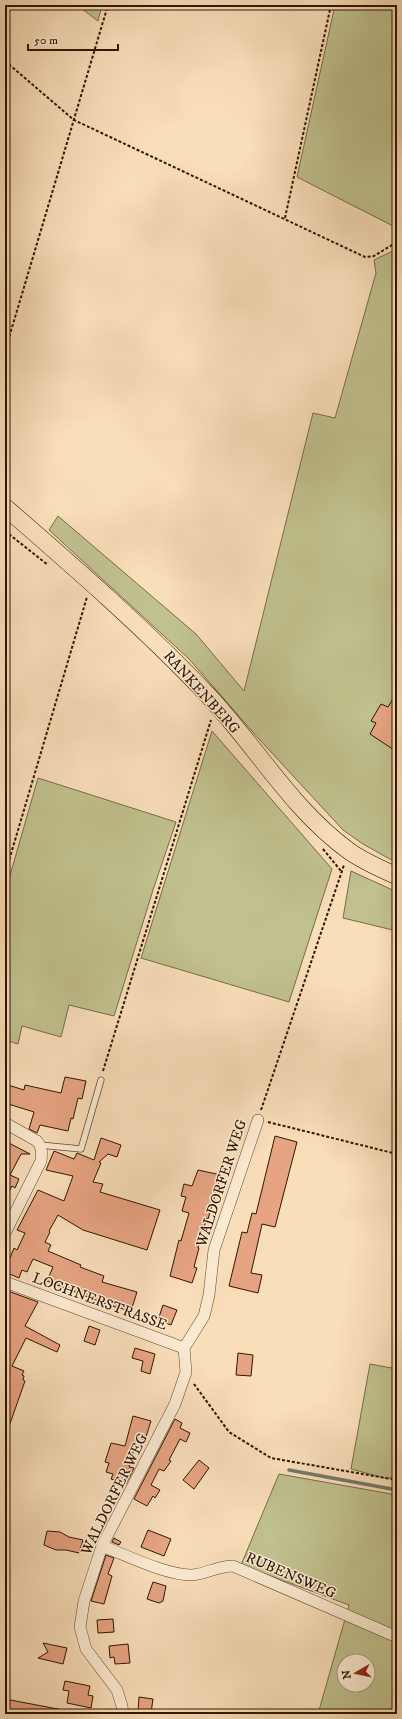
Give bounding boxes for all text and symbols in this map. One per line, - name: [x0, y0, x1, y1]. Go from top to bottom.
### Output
- scale bar: [28, 26, 118, 52]
- text: 50 m: [34, 33, 58, 48]
- street label: RANKENBERG: [159, 647, 244, 738]
- street label: WALDORFER WEG: [192, 1116, 251, 1250]
- street label: LOCHNERSTRASSE: [30, 1268, 170, 1335]
- street label: WALDORFER WEG: [76, 1430, 152, 1559]
- street label: RUBENSWEG: [243, 1548, 339, 1603]
- north arrow: [336, 1653, 376, 1693]
- text: N: [339, 1669, 355, 1680]

